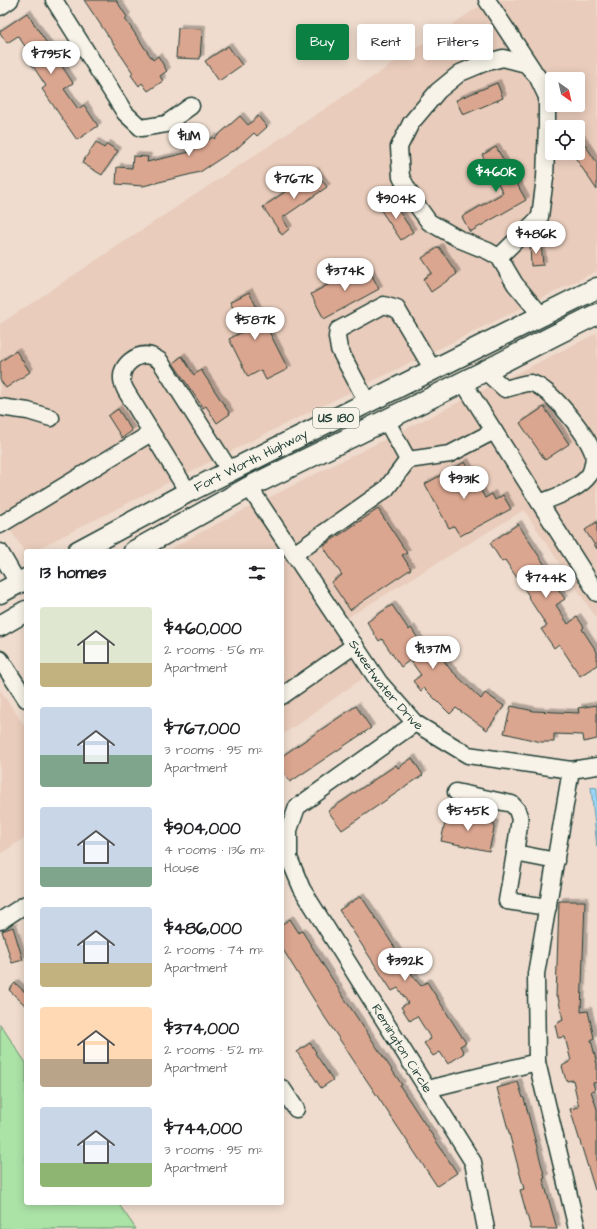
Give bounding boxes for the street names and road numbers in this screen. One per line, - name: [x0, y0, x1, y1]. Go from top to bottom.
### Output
- road number: US 180: [313, 408, 359, 428]
- street label: Fort Worth Highway: [191, 425, 311, 497]
- street label: Sweetwater Drive: [344, 636, 426, 735]
- street label: Remington Circle: [367, 1001, 436, 1096]

